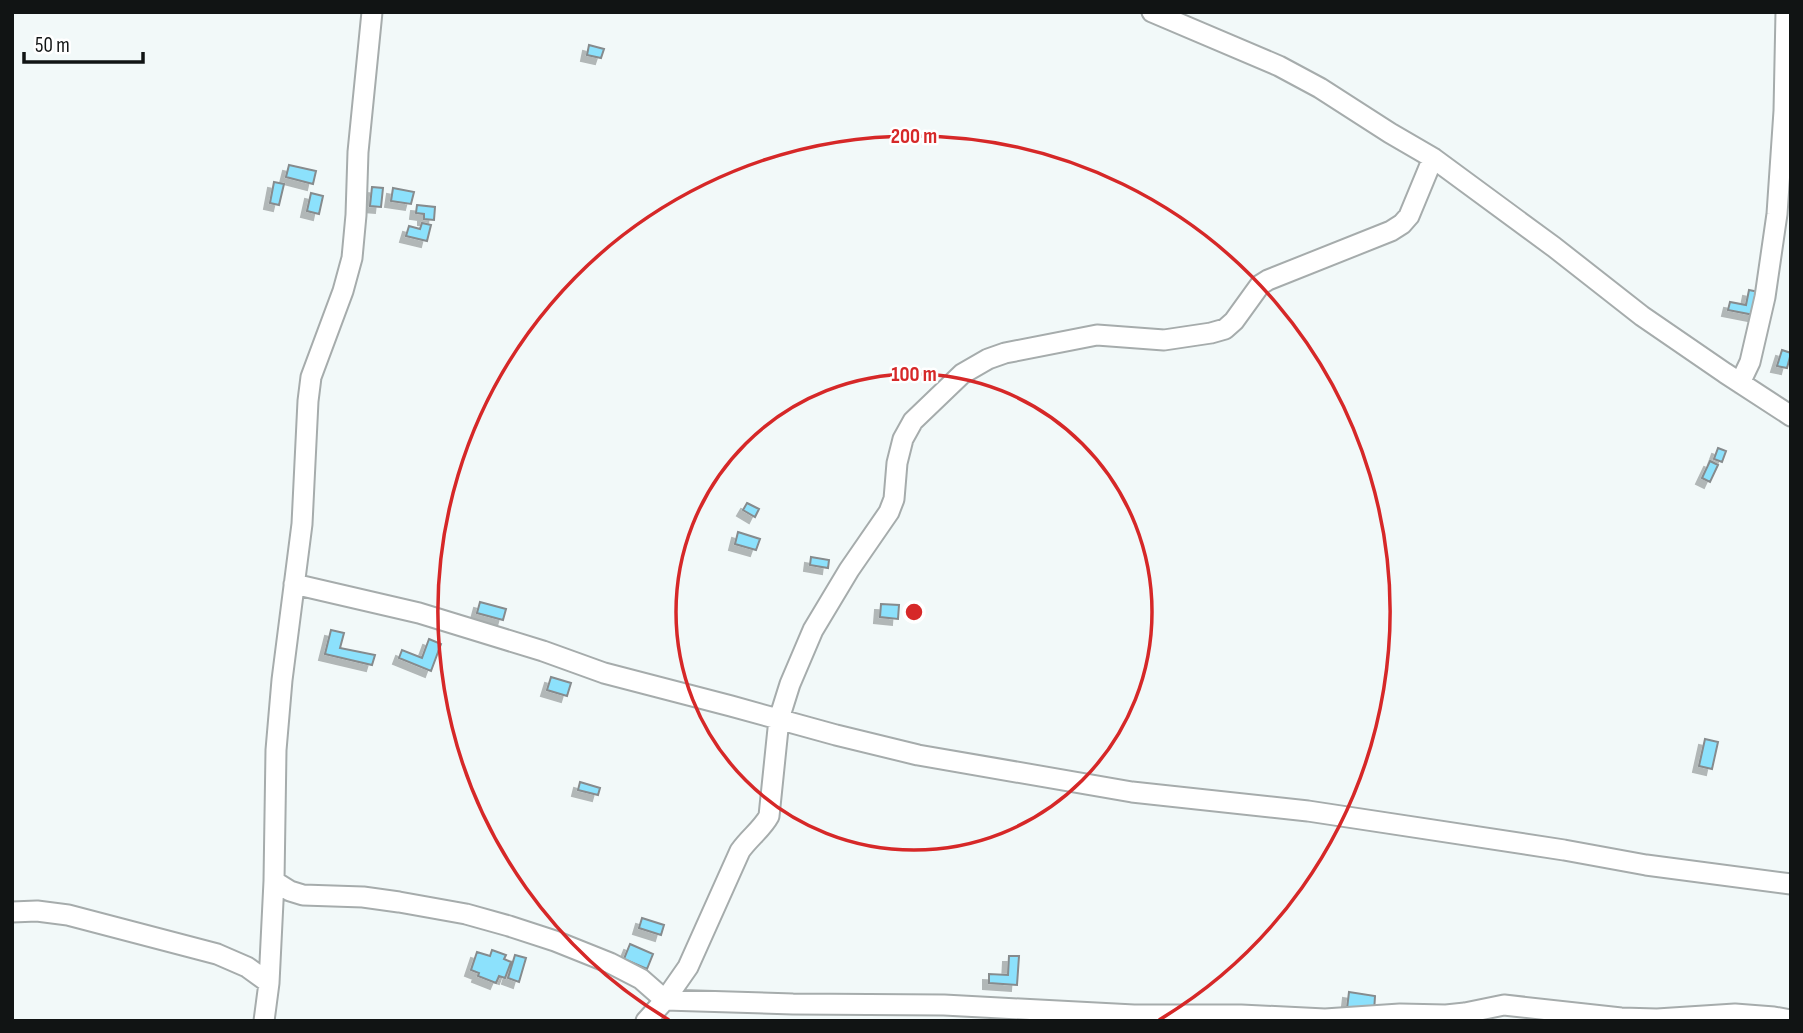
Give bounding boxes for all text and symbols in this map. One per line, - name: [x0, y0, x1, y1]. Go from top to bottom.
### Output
- scale bar: [24, 21, 144, 65]
- text: 50 m: [35, 33, 70, 58]
- text: 200 m: [891, 124, 937, 149]
- text: 100 m: [891, 362, 937, 387]
- centre of rings: [902, 600, 926, 624]

